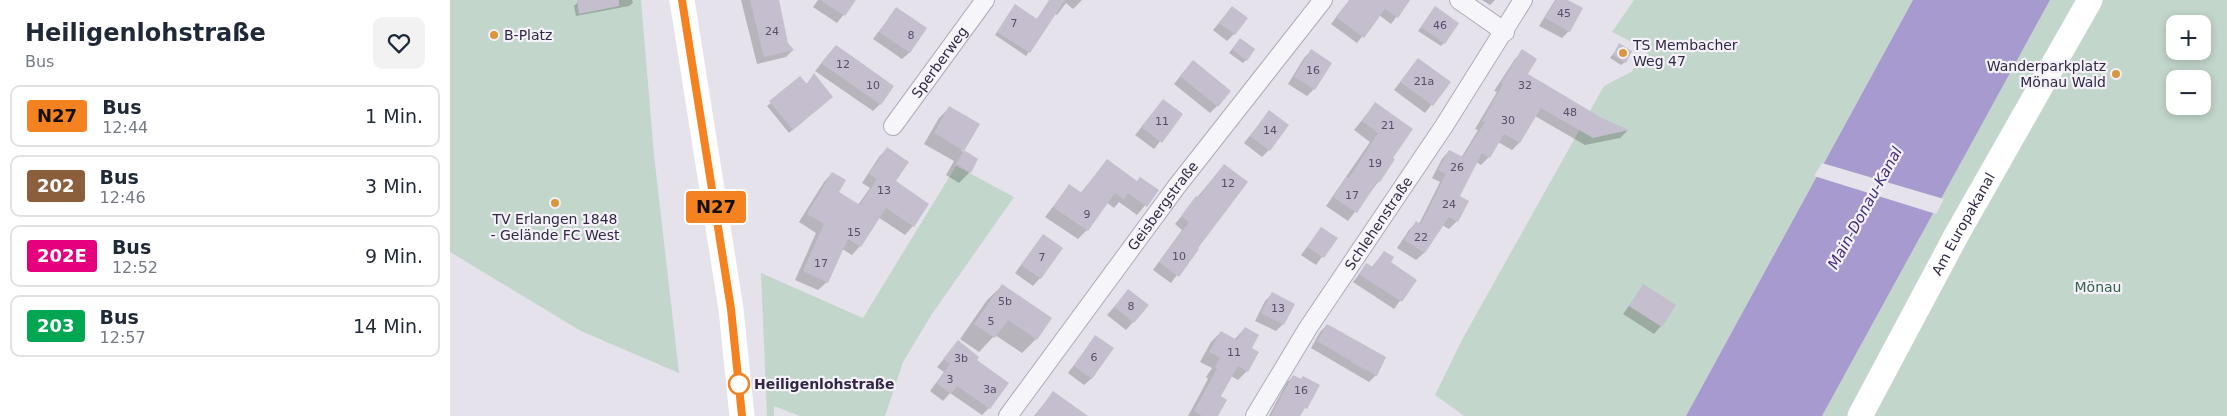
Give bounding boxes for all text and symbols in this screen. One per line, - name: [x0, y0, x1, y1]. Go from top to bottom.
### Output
- house number: 45: [1557, 7, 1571, 20]
- map controls: [2166, 15, 2211, 115]
- button: +: [2166, 15, 2211, 60]
- button: heart: [373, 17, 425, 69]
- house number: 7: [1011, 17, 1018, 30]
- text: Heiligenlohstraße: [25, 19, 266, 47]
- house number: 46: [1433, 19, 1447, 32]
- street label: Sperberweg: [908, 23, 971, 101]
- house number: 24: [765, 25, 779, 38]
- place label: B-Platz: [504, 27, 552, 43]
- marker: B-Platz: [488, 29, 500, 41]
- house number: 8: [908, 29, 915, 42]
- place label: TS Membacher Weg 47: [1632, 37, 1738, 69]
- marker: TS Membacher Weg 47: [1617, 47, 1629, 59]
- text: Bus: [25, 52, 54, 71]
- house number: 12: [836, 58, 850, 71]
- place label: Wanderparkplatz Mönau Wald: [1987, 58, 2106, 90]
- house number: 16: [1306, 64, 1320, 77]
- marker: Wanderparkplatz Mönau Wald: [2110, 68, 2122, 80]
- button: −: [2166, 70, 2211, 115]
- house number: 21a: [1414, 75, 1434, 88]
- house number: 10: [866, 79, 880, 92]
- house number: 32: [1518, 79, 1532, 92]
- text: Bus: [102, 96, 141, 118]
- text: N27: [37, 105, 77, 126]
- text: 1 Min.: [365, 105, 423, 127]
- house number: 48: [1563, 106, 1577, 119]
- house number: 30: [1501, 114, 1515, 127]
- house number: 11: [1155, 115, 1169, 128]
- text: 12:44: [102, 118, 148, 137]
- house number: 21: [1381, 119, 1395, 132]
- house number: 14: [1263, 124, 1277, 137]
- water label: Main-Donau-Kanal: [1824, 143, 1906, 272]
- house number: 19: [1368, 157, 1382, 170]
- street label: Geisbergstraße: [1124, 158, 1201, 254]
- house number: 26: [1450, 161, 1464, 174]
- text: Bus: [100, 166, 139, 188]
- street label: Am Europakanal: [1928, 170, 1998, 278]
- street label: Schlehenstraße: [1341, 174, 1416, 273]
- text: 202: [37, 175, 75, 196]
- text: 3 Min.: [365, 175, 423, 197]
- house number: 12: [1221, 177, 1235, 190]
- house number: 13: [877, 184, 891, 197]
- text: 12:46: [100, 188, 146, 207]
- house number: 17: [1345, 189, 1359, 202]
- line badge: N27: [687, 191, 745, 223]
- text: N27: [696, 196, 736, 217]
- marker: TV Erlangen 1848 - Gelände FC West: [549, 197, 561, 209]
- house number: 24: [1442, 198, 1456, 211]
- house number: 9: [1084, 208, 1091, 221]
- place label: TV Erlangen 1848 - Gelände FC West: [491, 211, 620, 243]
- house number: 15: [847, 226, 861, 239]
- house number: 22: [1414, 231, 1428, 244]
- text: Bus: [112, 236, 151, 258]
- text: 202E: [37, 245, 87, 266]
- text: 9 Min.: [365, 245, 423, 267]
- house number: 10: [1172, 250, 1186, 263]
- house number: 7: [1039, 251, 1046, 264]
- house number: 17: [814, 257, 828, 270]
- text: 12:52: [112, 258, 158, 277]
- park label: Mönau: [2075, 279, 2121, 295]
- house number: 5b: [998, 295, 1012, 308]
- house number: 8: [1128, 300, 1135, 313]
- house number: 13: [1271, 302, 1285, 315]
- text: Bus: [100, 306, 139, 328]
- text: 203: [37, 315, 75, 336]
- text: 14 Min.: [353, 315, 423, 337]
- house number: 5: [988, 315, 995, 328]
- text: 12:57: [100, 328, 146, 347]
- house number: 11: [1227, 346, 1241, 359]
- house number: 6: [1091, 351, 1098, 364]
- house number: 3b: [954, 352, 968, 365]
- marker: Heiligenlohstraße: [728, 373, 750, 395]
- house number: 3: [947, 373, 954, 386]
- place label: Heiligenlohstraße: [754, 376, 894, 392]
- house number: 3a: [983, 383, 997, 396]
- house number: 16: [1294, 384, 1308, 397]

